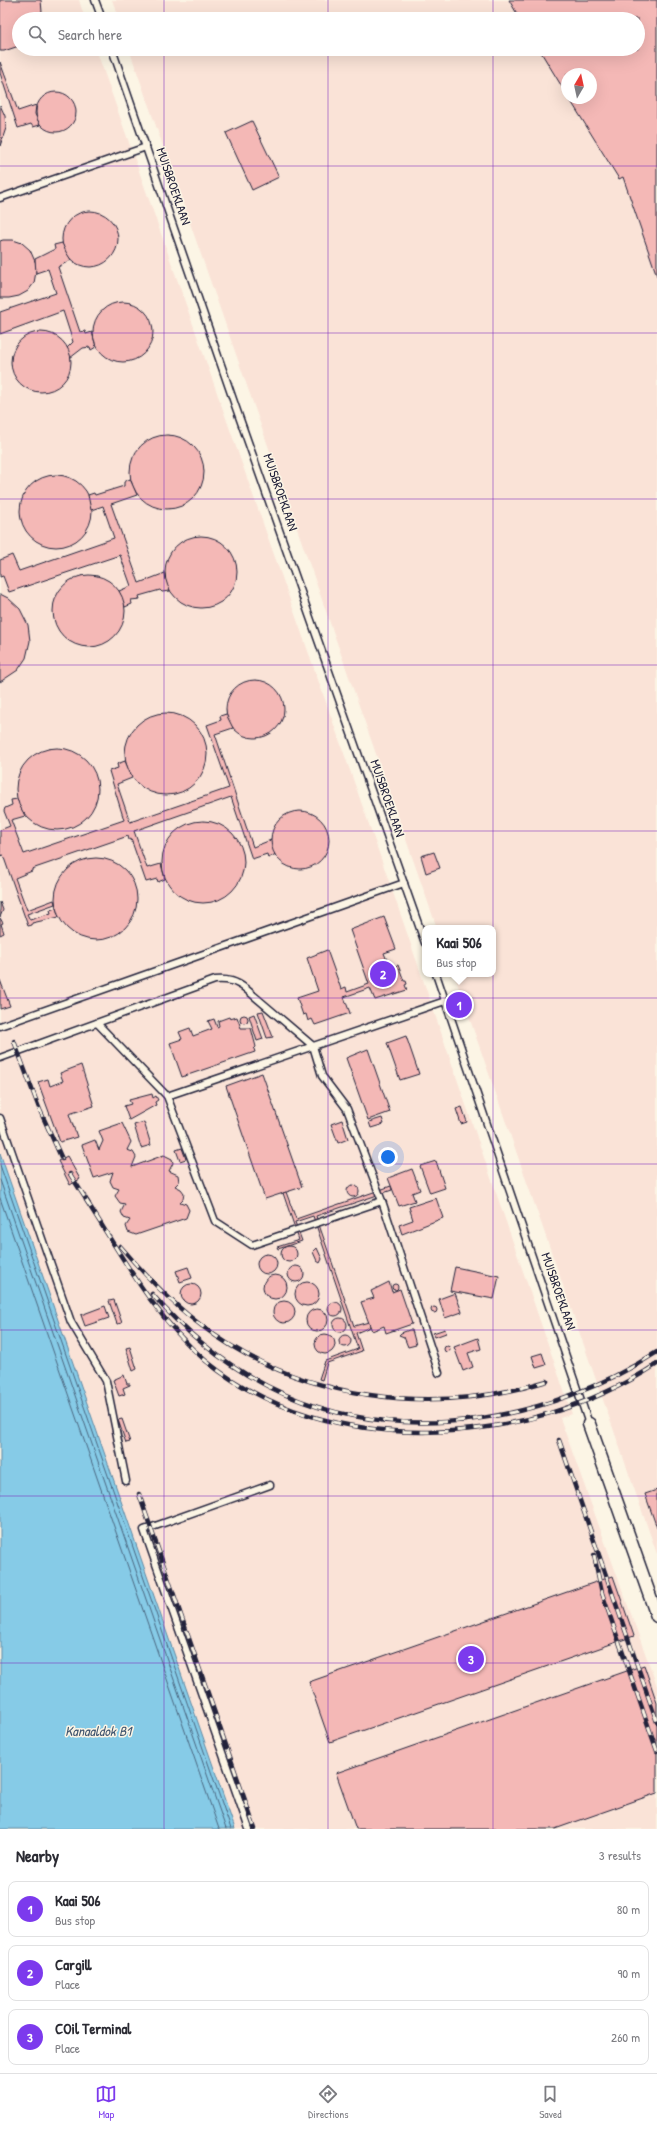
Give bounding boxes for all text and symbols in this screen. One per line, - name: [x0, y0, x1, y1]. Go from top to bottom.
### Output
- search box: [12, 12, 645, 56]
- icon: search: [26, 23, 48, 45]
- text: Search here: [58, 24, 122, 45]
- north arrow: [561, 68, 597, 104]
- street label: MUISBROEKLAAN: [152, 145, 196, 227]
- street label: MUISBROEKLAAN: [259, 451, 303, 533]
- street label: MUISBROEKLAAN: [366, 757, 410, 839]
- popup: [422, 925, 496, 977]
- text: Kaai 506: [436, 932, 482, 953]
- text: Bus stop: [436, 953, 476, 971]
- pin: 2: [370, 959, 396, 989]
- pin: 1: [446, 990, 472, 1020]
- your location: [378, 1147, 398, 1167]
- street label: MUISBROEKLAAN: [537, 1250, 581, 1332]
- pin: 3: [458, 1644, 484, 1674]
- water label: Kanaaldok B1: [65, 1721, 133, 1740]
- text: Nearby: [16, 1844, 59, 1867]
- text: 3 results: [599, 1846, 641, 1864]
- text: Kaai 506: [55, 1890, 100, 1911]
- text: 1: [28, 1900, 32, 1918]
- text: 80 m: [617, 1900, 640, 1918]
- text: Bus stop: [55, 1911, 95, 1929]
- text: Cargill: [55, 1954, 91, 1975]
- text: 2: [27, 1964, 33, 1982]
- text: 90 m: [618, 1964, 640, 1982]
- text: Place: [55, 1975, 80, 1993]
- text: COil Terminal: [55, 2018, 131, 2039]
- text: 3: [27, 2028, 33, 2046]
- text: 260 m: [611, 2028, 640, 2046]
- text: Place: [55, 2039, 80, 2057]
- tab: Map: [95, 2083, 117, 2121]
- tab: Directions: [308, 2083, 349, 2121]
- tab: Saved: [539, 2083, 562, 2121]

